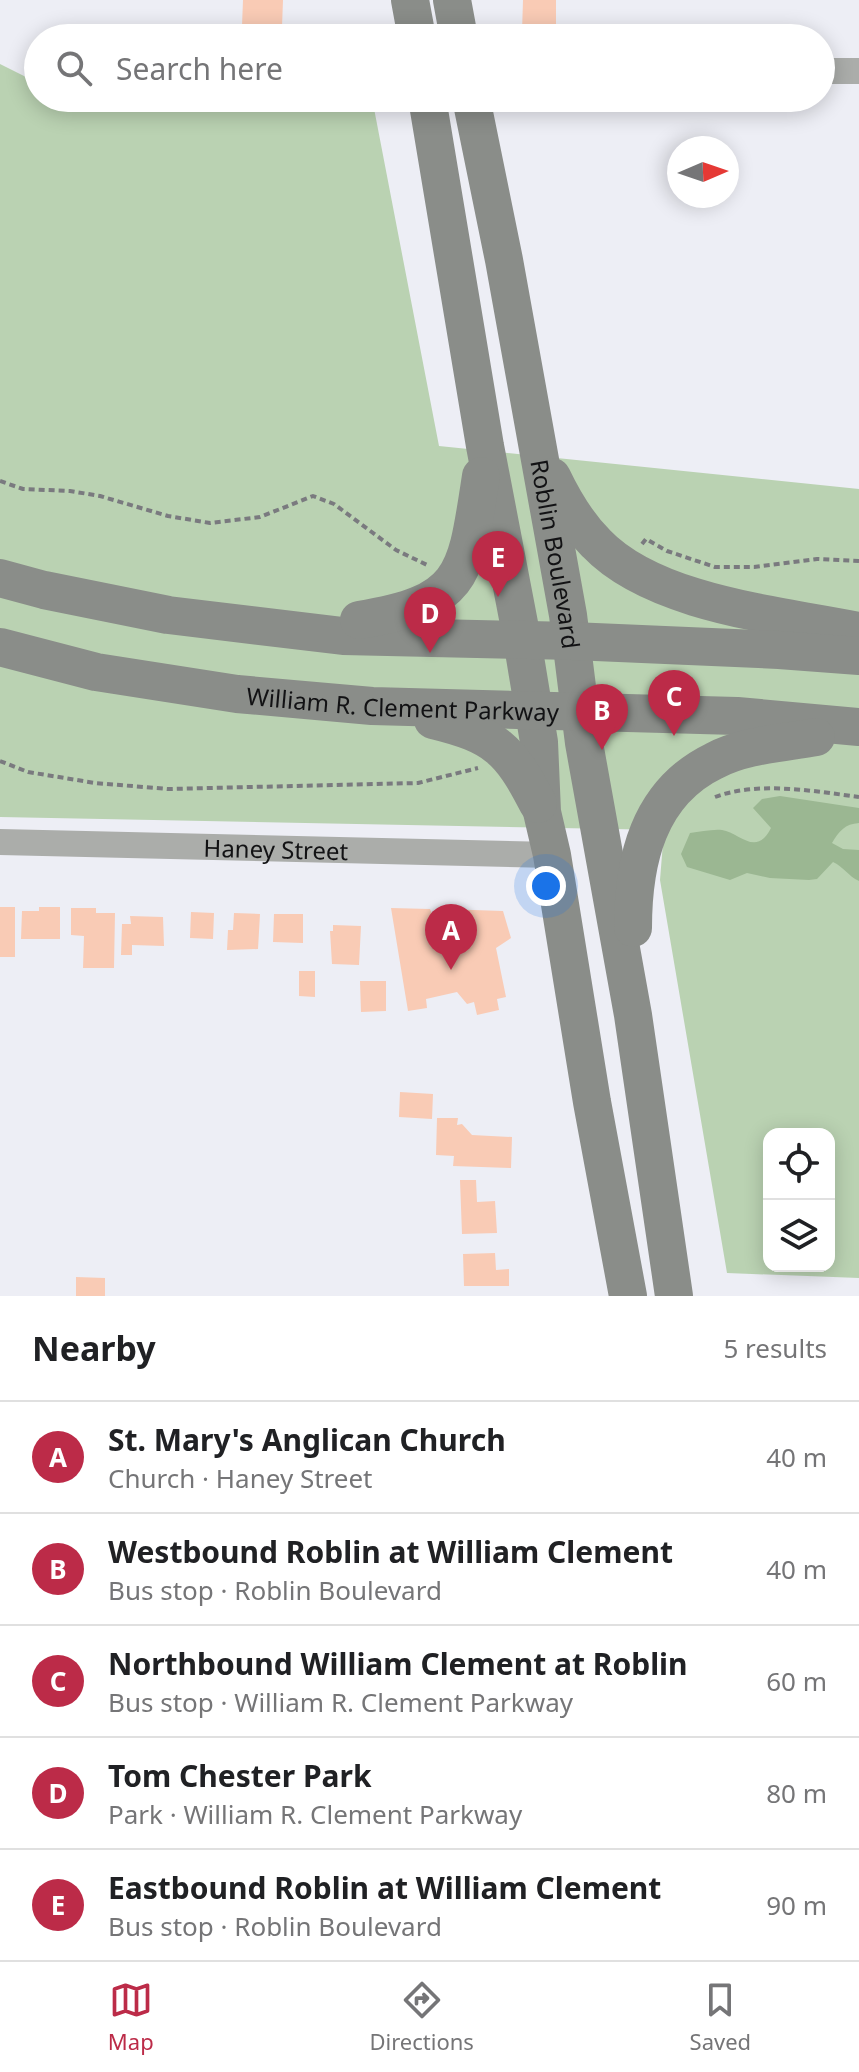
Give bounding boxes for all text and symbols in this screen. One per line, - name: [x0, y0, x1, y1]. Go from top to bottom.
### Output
- search box: [24, 24, 835, 112]
- icon: search: [52, 46, 96, 90]
- text: Search here: [116, 48, 283, 89]
- north arrow: [667, 136, 739, 208]
- street label: Roblin Boulevard: [524, 457, 589, 651]
- pin: E: [472, 531, 524, 597]
- pin: D: [404, 587, 456, 653]
- pin: C: [648, 670, 700, 736]
- street label: William R. Clement Parkway: [245, 678, 560, 728]
- pin: B: [576, 684, 628, 750]
- street label: Haney Street: [203, 830, 349, 867]
- your location: [526, 866, 566, 906]
- pin: A: [425, 904, 477, 970]
- map controls: [763, 1128, 835, 1272]
- button: locate: [763, 1128, 835, 1200]
- button: layers: [763, 1200, 835, 1272]
- text: Nearby: [32, 1325, 156, 1371]
- text: 5 results: [723, 1330, 827, 1366]
- text: St. Mary's Anglican Church: [108, 1419, 506, 1460]
- text: A: [49, 1439, 67, 1475]
- text: 40 m: [766, 1439, 827, 1475]
- text: Church · Haney Street: [108, 1460, 373, 1496]
- text: Westbound Roblin at William Clement: [108, 1531, 673, 1572]
- text: B: [49, 1551, 67, 1587]
- text: 40 m: [766, 1551, 827, 1587]
- text: Bus stop · Roblin Boulevard: [108, 1572, 442, 1608]
- text: Northbound William Clement at Roblin: [108, 1643, 688, 1684]
- text: C: [50, 1663, 66, 1699]
- text: 60 m: [766, 1663, 827, 1699]
- text: Bus stop · William R. Clement Parkway: [108, 1684, 573, 1720]
- text: Tom Chester Park: [108, 1755, 372, 1796]
- text: D: [48, 1775, 68, 1811]
- text: 80 m: [766, 1775, 827, 1811]
- text: Park · William R. Clement Parkway: [108, 1796, 522, 1832]
- text: Eastbound Roblin at William Clement: [108, 1867, 661, 1908]
- text: E: [51, 1887, 65, 1923]
- text: 90 m: [766, 1887, 827, 1923]
- text: Bus stop · Roblin Boulevard: [108, 1908, 442, 1944]
- tab: Map: [108, 1978, 154, 2056]
- tab: Directions: [369, 1978, 474, 2056]
- tab: Saved: [690, 1978, 751, 2056]

